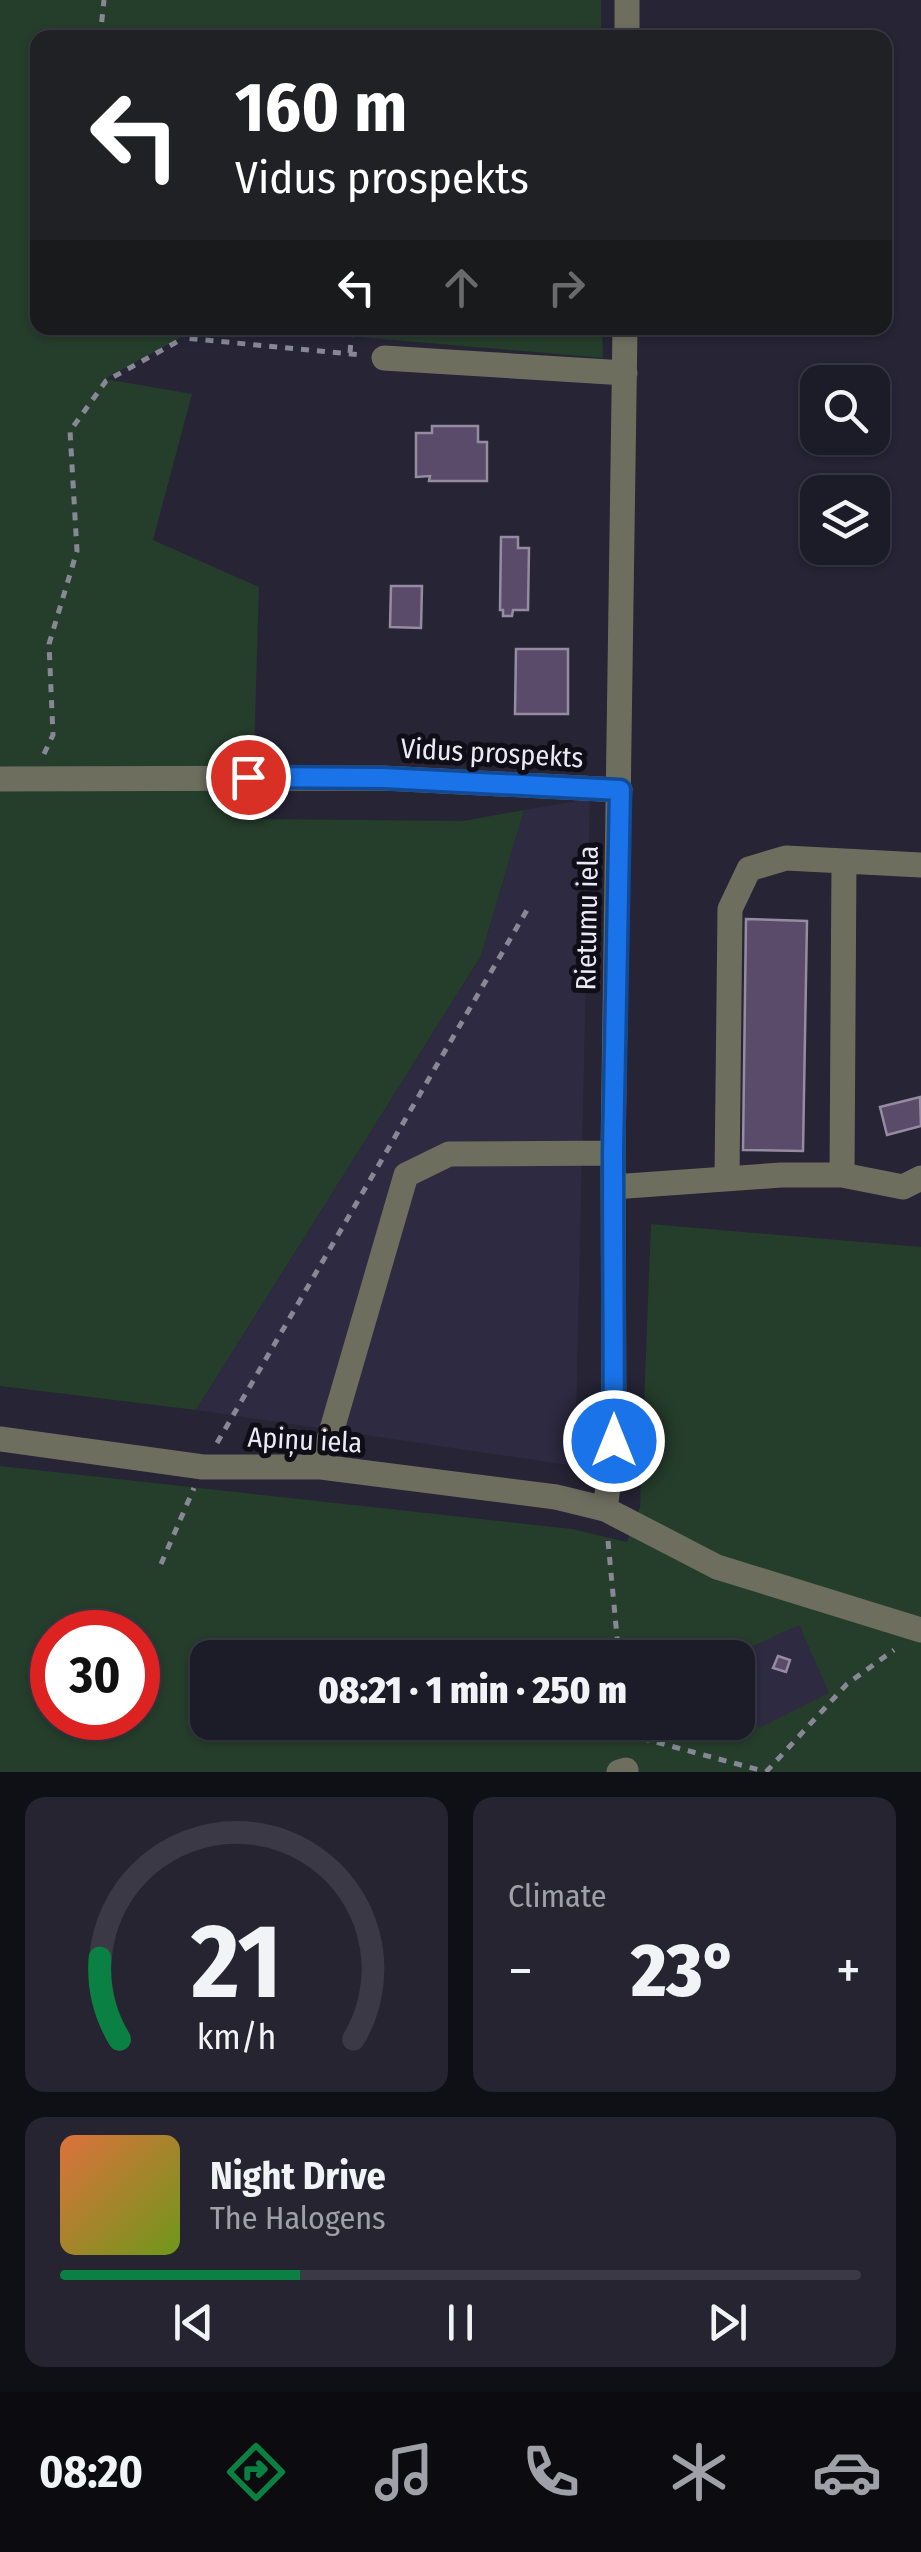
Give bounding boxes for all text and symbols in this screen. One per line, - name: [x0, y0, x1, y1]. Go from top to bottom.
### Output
- text: 160 m: [235, 66, 407, 150]
- icon: left: [70, 70, 200, 200]
- text: Vidus prospekts: [235, 151, 529, 205]
- icon: left: [329, 260, 384, 315]
- icon: ahead: [434, 260, 489, 315]
- icon: right: [539, 260, 594, 315]
- map controls: [800, 365, 890, 565]
- button: search: [800, 365, 890, 455]
- button: layers: [800, 475, 890, 565]
- street label: Vidus prospekts: [400, 732, 584, 774]
- pin: [206, 735, 291, 820]
- icon: arrive: [221, 750, 276, 805]
- street label: Rietumu iela: [569, 845, 605, 991]
- position arrow: [562, 1389, 666, 1493]
- street label: Apiņu iela: [247, 1421, 363, 1460]
- speed limit sign: 30: [30, 1610, 160, 1740]
- text: 08:21 · 1 min · 250 m: [318, 1667, 627, 1713]
- text: Climate: [508, 1877, 607, 1915]
- text: 21: [190, 1900, 282, 2025]
- text: 23°: [631, 1926, 738, 2016]
- text: −: [508, 1938, 533, 2004]
- text: +: [836, 1938, 861, 2004]
- text: km/h: [197, 2016, 276, 2058]
- text: Night Drive: [210, 2153, 386, 2199]
- text: The Halogens: [210, 2199, 386, 2237]
- icon: previous: [166, 2295, 221, 2350]
- icon: pause: [433, 2295, 488, 2350]
- icon: next: [700, 2295, 755, 2350]
- icon: directions: [221, 2437, 291, 2507]
- icon: music: [369, 2437, 439, 2507]
- icon: phone: [516, 2437, 586, 2507]
- icon: climate: [664, 2437, 734, 2507]
- icon: car: [812, 2437, 882, 2507]
- text: 08:20: [39, 2445, 143, 2499]

